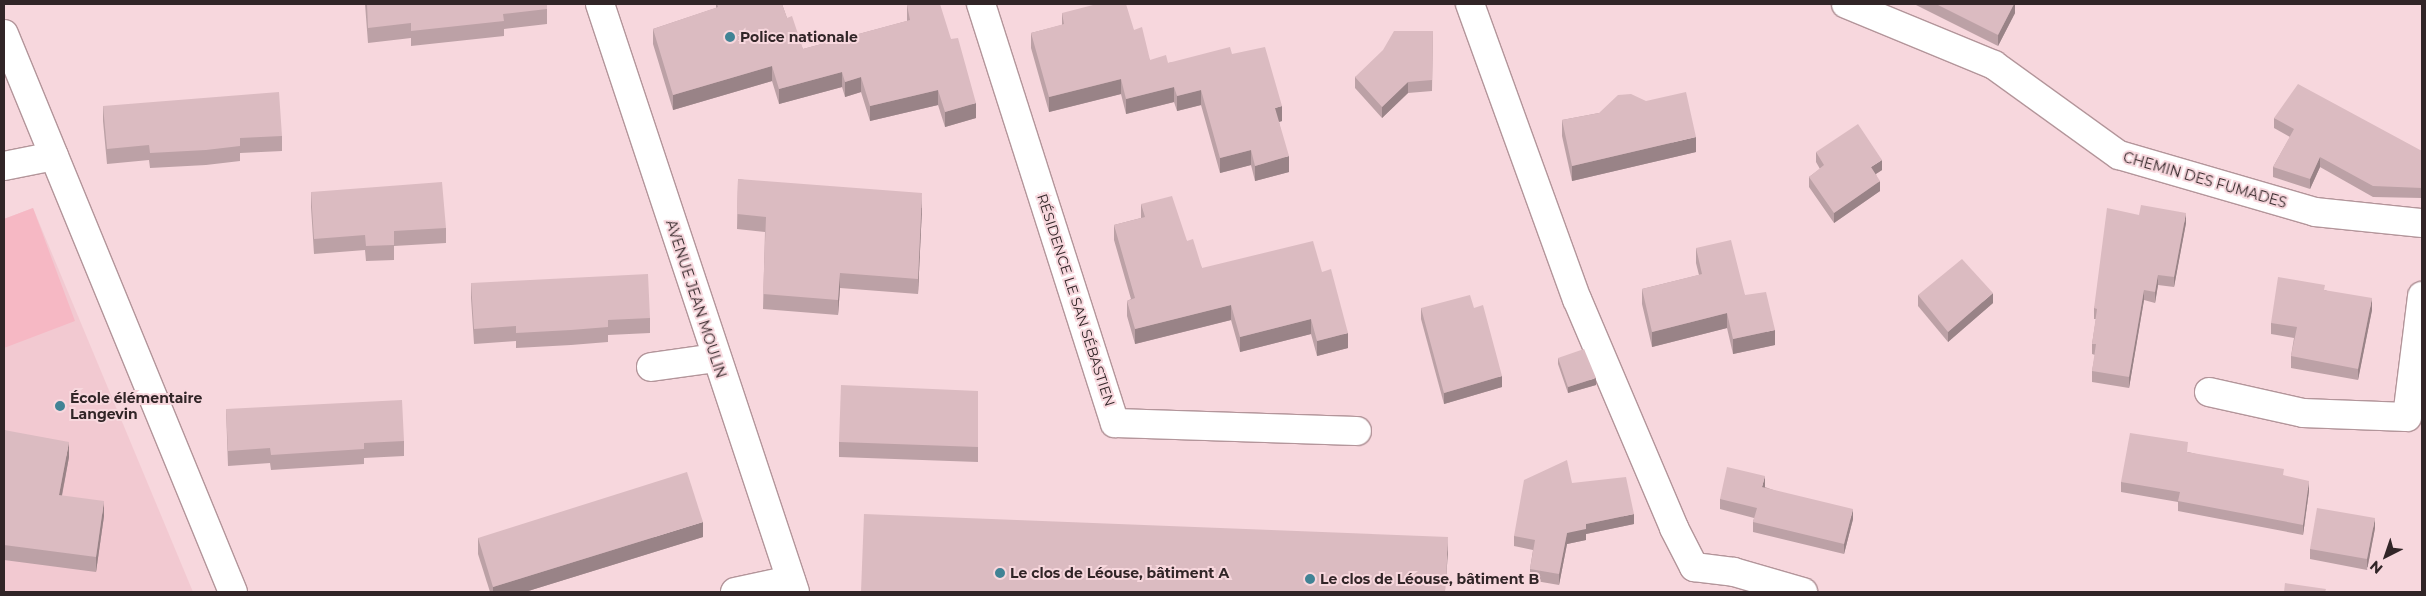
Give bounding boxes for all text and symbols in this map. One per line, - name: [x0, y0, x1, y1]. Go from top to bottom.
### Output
- place label: Police nationale: [740, 29, 858, 45]
- marker: Police nationale: [724, 31, 736, 43]
- street label: CHEMIN DES FUMADES: [2121, 149, 2289, 211]
- street label: RÉSIDENCE LE SAN SÉBASTIEN: [1034, 192, 1118, 408]
- street label: AVENUE JEAN MOULIN: [662, 218, 730, 380]
- place label: École élémentaire Langevin: [70, 390, 202, 422]
- marker: École élémentaire Langevin: [54, 400, 66, 412]
- north arrow: [2361, 531, 2411, 581]
- text: N: [2366, 557, 2386, 578]
- place label: Le clos de Léouse, bâtiment A: [1010, 565, 1229, 581]
- marker: Le clos de Léouse, bâtiment A: [994, 567, 1006, 579]
- place label: Le clos de Léouse, bâtiment B: [1320, 571, 1539, 587]
- marker: Le clos de Léouse, bâtiment B: [1304, 573, 1316, 585]

